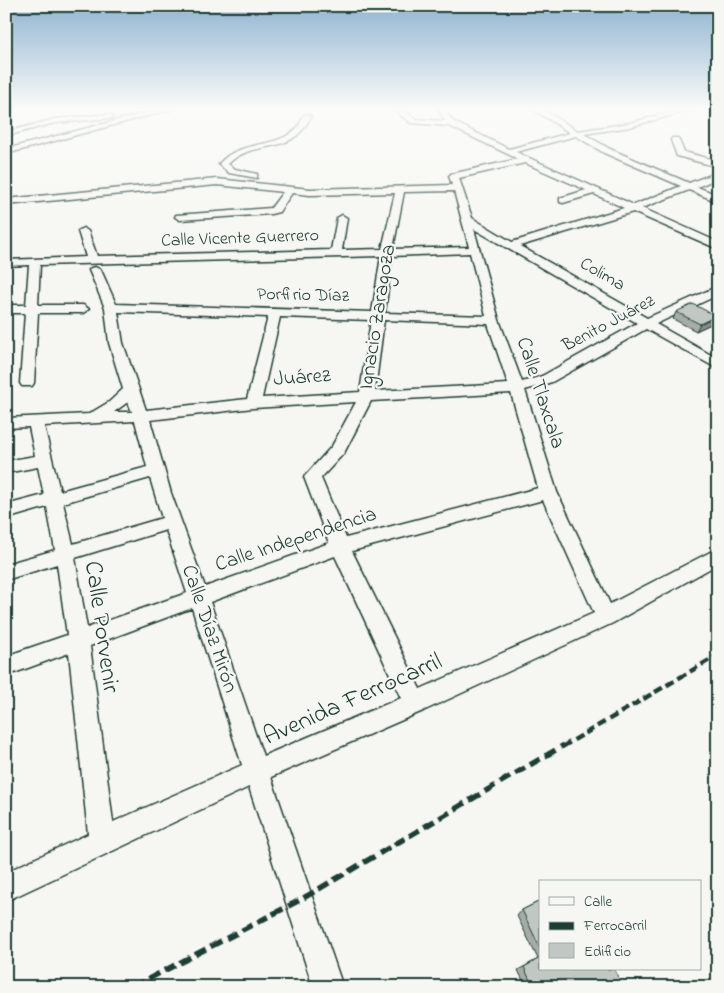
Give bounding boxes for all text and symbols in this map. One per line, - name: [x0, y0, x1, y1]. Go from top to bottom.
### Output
- street label: Calle Vicente Guerrero: [161, 223, 319, 255]
- street label: Ignacio Zaragoza: [352, 242, 406, 392]
- street label: Colima: [574, 252, 630, 298]
- street label: Porfirio Díaz: [257, 282, 350, 310]
- street label: Benito Juárez: [557, 288, 660, 360]
- street label: Calle Tlaxcala: [508, 333, 572, 453]
- street label: Juárez: [272, 361, 332, 395]
- street label: Calle Independencia: [211, 500, 381, 580]
- street label: Calle Porvenir: [74, 559, 128, 696]
- street label: Calle Díaz Mirón: [173, 561, 245, 697]
- street label: Avenida Ferrocarril: [258, 644, 448, 756]
- legend: [539, 880, 702, 970]
- text: Calle: [584, 891, 612, 913]
- text: Ferrocarril: [583, 915, 647, 937]
- text: Edificio: [584, 941, 631, 963]

